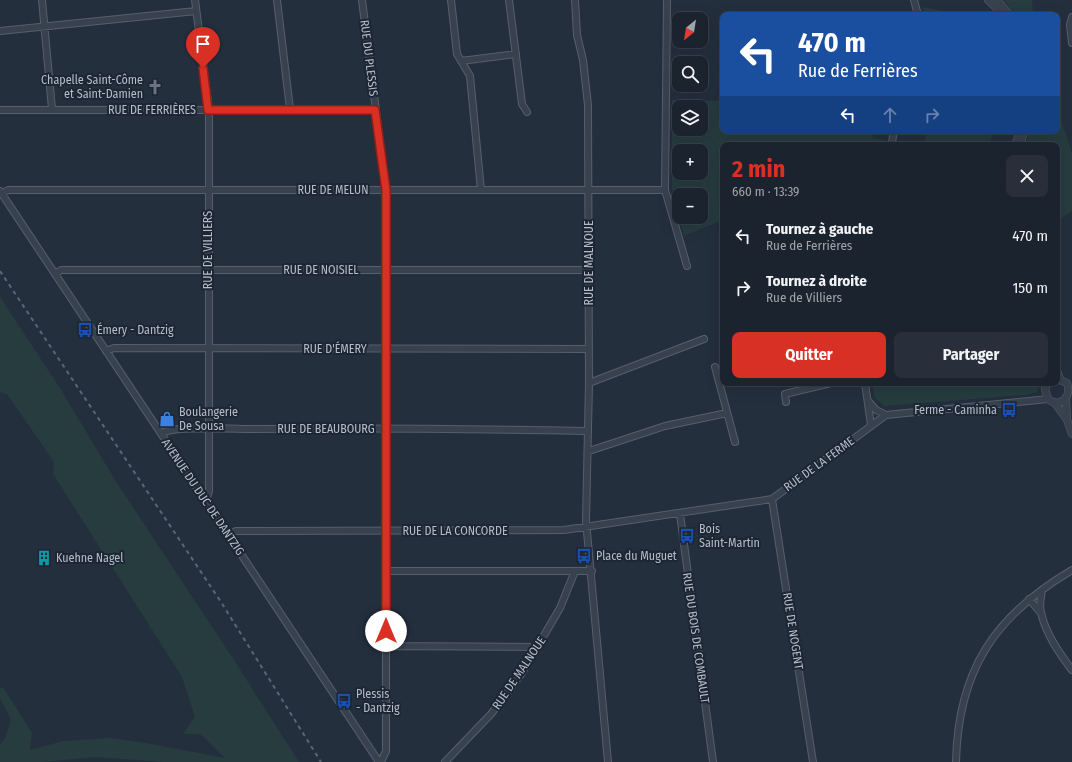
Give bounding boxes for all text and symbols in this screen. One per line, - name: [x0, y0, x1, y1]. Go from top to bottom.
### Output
- north arrow: [672, 12, 708, 48]
- map controls: [672, 12, 708, 224]
- street label: RUE DU PLESSIS: [357, 19, 381, 97]
- text: 470 m: [798, 26, 866, 59]
- pin: [186, 27, 220, 68]
- icon: left: [732, 28, 784, 80]
- icon: arrive: [192, 33, 214, 55]
- button: search: [672, 56, 708, 92]
- text: Rue de Ferrières: [798, 60, 918, 82]
- place label: Chapelle Saint-Côme et Saint-Damien: [41, 73, 143, 101]
- church icon: Chapelle Saint-Côme et Saint-Damien: [146, 78, 164, 96]
- button: layers: [672, 100, 708, 136]
- street label: RUE DE FERRIÈRES: [108, 102, 196, 117]
- icon: left: [837, 104, 859, 126]
- icon: ahead: [879, 104, 901, 126]
- icon: right: [921, 104, 943, 126]
- button: +: [672, 144, 708, 180]
- text: 2 min: [732, 155, 785, 183]
- button: close: [1006, 155, 1048, 197]
- street label: RUE DE MELUN: [298, 183, 368, 197]
- text: 660 m · 13:39: [732, 184, 799, 199]
- button: −: [672, 188, 708, 224]
- street label: RUE DE VILLIERS: [201, 211, 215, 289]
- street label: RUE DE MALNOUE: [582, 220, 596, 306]
- text: Tournez à gauche: [766, 220, 873, 238]
- icon: left: [732, 225, 754, 247]
- text: 470 m: [1012, 227, 1048, 245]
- text: Rue de Ferrières: [766, 238, 852, 253]
- street label: RUE DE NOISIEL: [283, 263, 359, 277]
- text: Tournez à droite: [766, 272, 867, 290]
- icon: right: [732, 277, 754, 299]
- text: 150 m: [1012, 279, 1048, 297]
- text: Rue de Villiers: [766, 290, 842, 305]
- bus stop icon: Émery - Dantzig: [76, 321, 94, 339]
- place label: Émery - Dantzig: [97, 322, 174, 337]
- button: Quitter: [732, 332, 886, 378]
- button: Partager: [894, 332, 1048, 378]
- street label: RUE D'ÉMERY: [303, 341, 367, 356]
- bus stop icon: Ferme - Caminha: [1000, 401, 1018, 419]
- place label: Ferme - Caminha: [914, 403, 997, 417]
- place label: Boulangerie De Sousa: [179, 405, 238, 433]
- shop icon: Boulangerie De Sousa: [158, 410, 176, 428]
- street label: RUE DE BEAUBOURG: [277, 422, 375, 436]
- street label: RUE DE LA FERME: [781, 434, 857, 494]
- street label: AVENUE DU DUC DE DANTZIG: [159, 436, 247, 558]
- place label: Bois Saint-Martin: [699, 522, 760, 550]
- street label: RUE DE LA CONCORDE: [402, 524, 508, 538]
- bus stop icon: Bois Saint-Martin: [678, 527, 696, 545]
- bus stop icon: Place du Muguet: [575, 547, 593, 565]
- building icon: Kuehne Nagel: [35, 549, 53, 567]
- place label: Place du Muguet: [596, 549, 677, 563]
- place label: Kuehne Nagel: [56, 551, 123, 565]
- street label: RUE DU BOIS DE COMBAULT: [680, 572, 712, 705]
- street label: RUE DE NOGENT: [780, 592, 806, 671]
- position arrow: [365, 610, 407, 652]
- street label: RUE DE MALNOUE: [489, 634, 549, 712]
- place label: Plessis - Dantzig: [356, 687, 400, 715]
- bus stop icon: Plessis - Dantzig: [335, 692, 353, 710]

